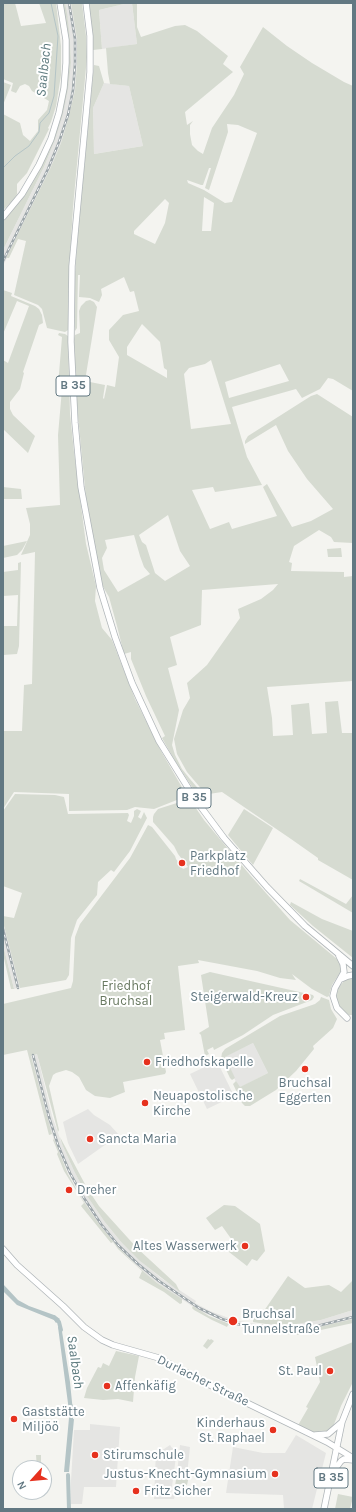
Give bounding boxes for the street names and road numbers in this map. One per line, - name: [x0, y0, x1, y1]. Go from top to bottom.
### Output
- road number: B 35: [56, 376, 90, 396]
- road number: B 35: [177, 788, 211, 808]
- street label: Durlacher Straße: [155, 1352, 251, 1410]
- road number: B 35: [314, 1468, 348, 1488]

